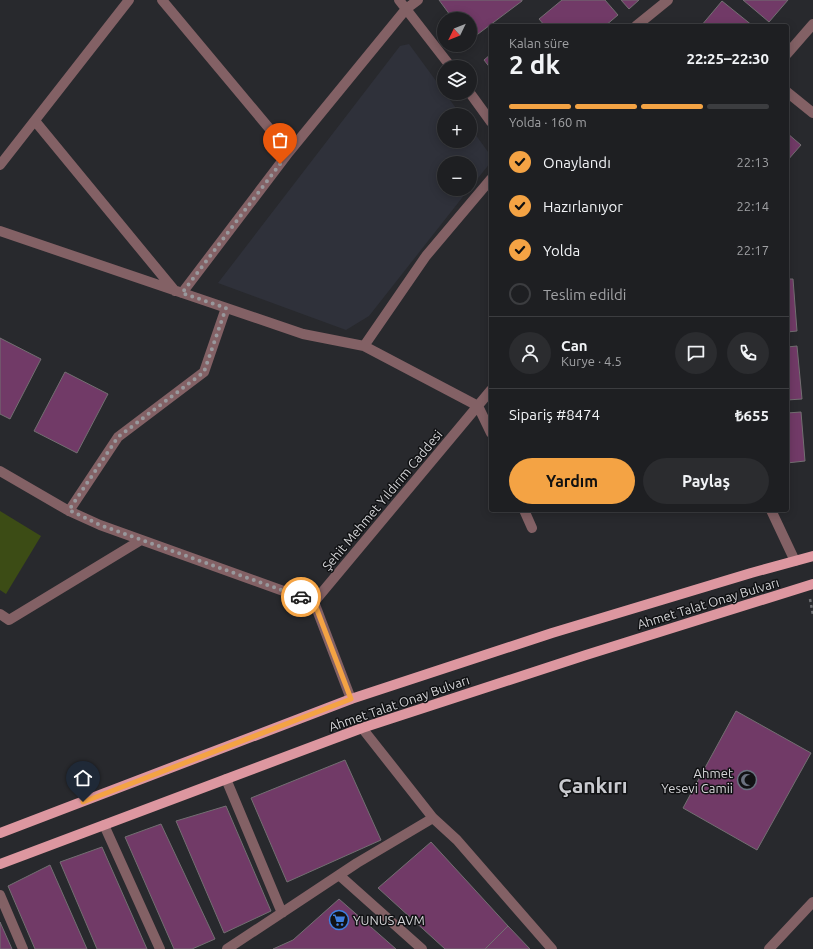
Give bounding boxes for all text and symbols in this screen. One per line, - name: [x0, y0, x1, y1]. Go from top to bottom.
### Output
- north arrow: [437, 12, 477, 52]
- map controls: [437, 12, 477, 196]
- text: Kalan süre: [509, 36, 569, 50]
- text: 2 dk: [509, 50, 560, 79]
- text: 22:25–22:30: [686, 50, 769, 67]
- button: layers: [437, 60, 477, 100]
- button: +: [437, 108, 477, 148]
- text: Yolda · 160 m: [509, 115, 587, 129]
- pin: [263, 123, 297, 164]
- icon: bag: [269, 129, 291, 151]
- icon: check: [509, 151, 531, 173]
- text: Onaylandı: [543, 154, 611, 171]
- text: 22:13: [736, 155, 769, 169]
- button: −: [437, 156, 477, 196]
- icon: check: [509, 195, 531, 217]
- text: Hazırlanıyor: [543, 198, 623, 215]
- text: 22:14: [736, 199, 769, 213]
- icon: check: [509, 239, 531, 261]
- text: Yolda: [543, 242, 580, 259]
- text: 22:17: [736, 243, 769, 257]
- text: Teslim edildi: [543, 286, 626, 303]
- button: person: [509, 332, 551, 374]
- button: chat: [675, 332, 717, 374]
- button: phone: [727, 332, 769, 374]
- text: Can: [561, 337, 588, 354]
- text: Kurye · 4.5: [561, 354, 622, 368]
- text: Sipariş #8474: [509, 406, 600, 423]
- text: ₺655: [735, 407, 769, 424]
- street label: Şehit Mehmet Yıldırım Caddesi: [319, 427, 445, 573]
- button: Yardım: [509, 458, 635, 504]
- button: Paylaş: [643, 458, 769, 504]
- street label: Ahmet Talat Onay Bulvarı: [635, 575, 781, 631]
- courier: [281, 577, 321, 617]
- icon: car: [290, 586, 312, 608]
- street label: Ahmet Talat Onay Bulvarı: [327, 672, 471, 734]
- pin: [66, 761, 100, 802]
- place label: Ahmet Yesevi Camii: [661, 766, 733, 795]
- icon: home: [72, 767, 94, 789]
- mosque icon: Ahmet Yesevi Camii: [736, 769, 758, 791]
- district label: Çankırı: [558, 773, 628, 797]
- supermarket icon: YUNUS AVM: [328, 909, 350, 931]
- place label: YUNUS AVM: [353, 913, 425, 927]

